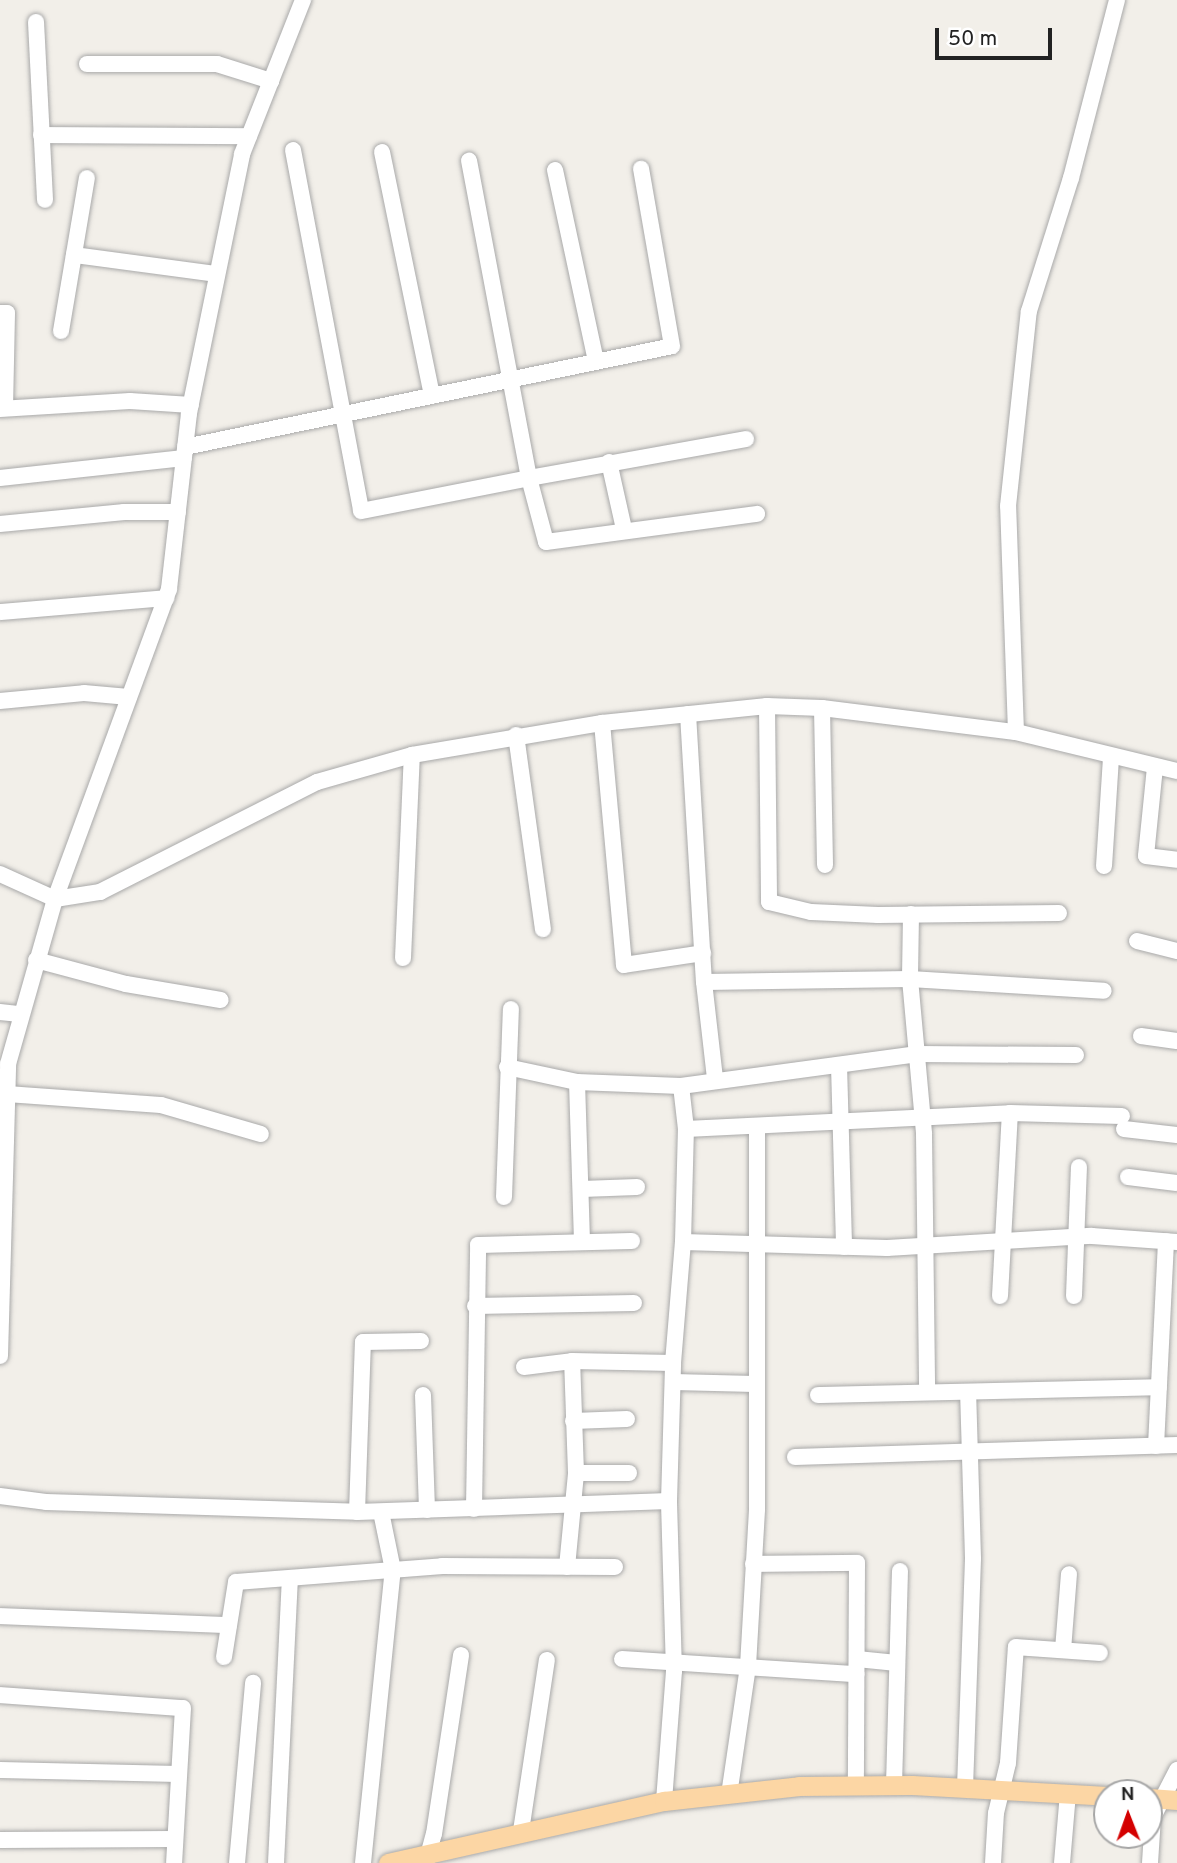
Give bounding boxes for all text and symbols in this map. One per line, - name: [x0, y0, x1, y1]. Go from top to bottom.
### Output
- scale bar: [939, 14, 1056, 58]
- text: 50 m: [948, 26, 997, 53]
- north arrow: [1093, 1779, 1163, 1849]
- text: N: [1121, 1783, 1135, 1807]

